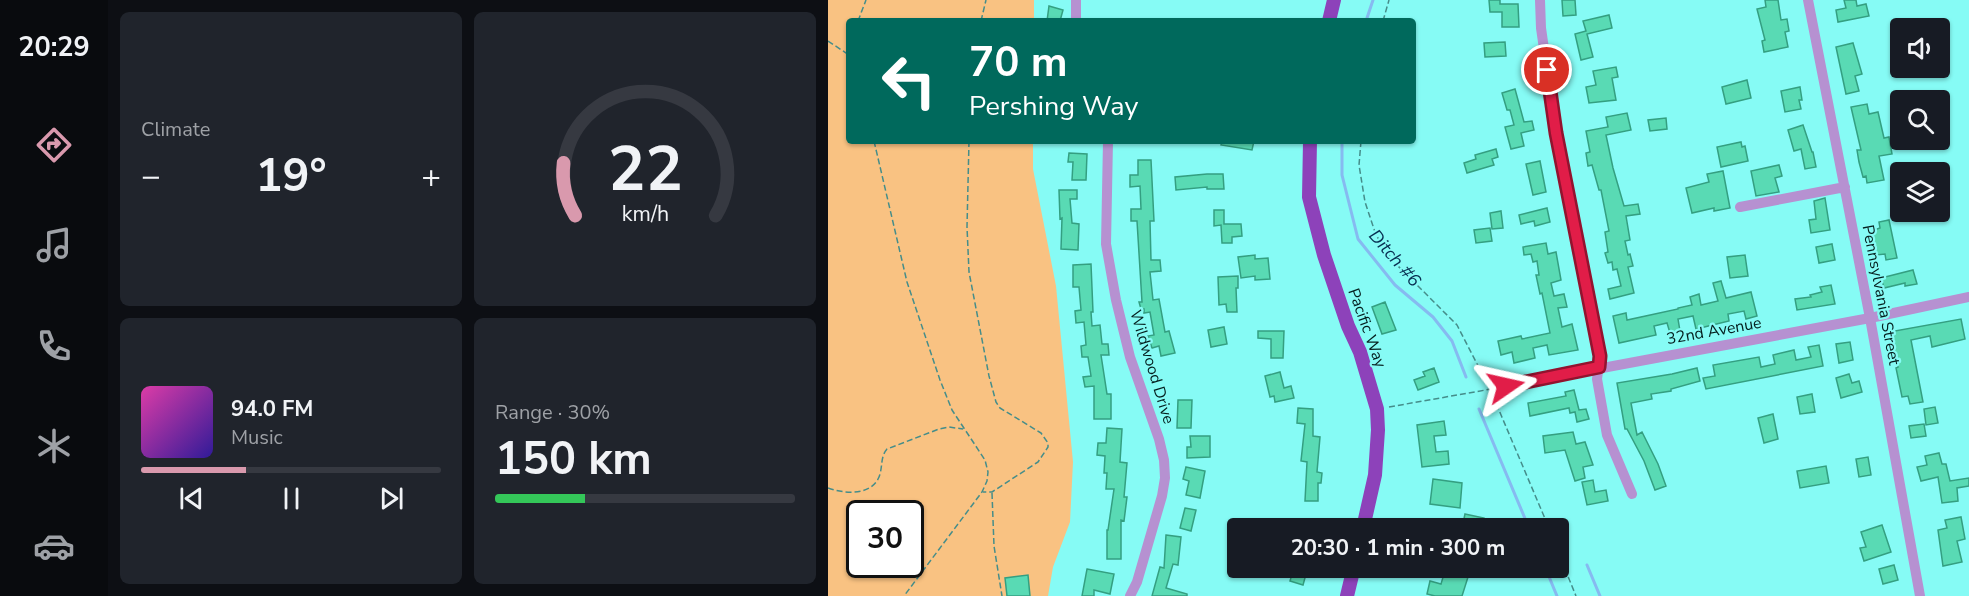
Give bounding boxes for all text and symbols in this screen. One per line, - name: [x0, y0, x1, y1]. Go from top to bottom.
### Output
- map controls: [1890, 18, 1950, 222]
- button: sound: [1890, 18, 1950, 78]
- text: 20:29: [18, 29, 90, 66]
- text: 70 m: [969, 34, 1068, 91]
- icon: left: [870, 42, 948, 120]
- pin: [1521, 44, 1572, 95]
- icon: arrive: [1530, 53, 1563, 86]
- text: Pershing Way: [969, 88, 1138, 125]
- button: search: [1890, 90, 1950, 150]
- text: Climate: [141, 116, 210, 143]
- icon: directions: [33, 124, 75, 166]
- text: 22: [608, 127, 682, 212]
- text: 19°: [255, 146, 327, 207]
- text: −: [141, 154, 161, 199]
- text: +: [421, 154, 441, 199]
- button: layers: [1890, 162, 1950, 222]
- text: km/h: [621, 199, 669, 229]
- street label: Pennsylvania Street: [1857, 223, 1905, 367]
- icon: music: [33, 224, 75, 266]
- water label: Ditch #6: [1363, 224, 1427, 292]
- street label: Pacific Way: [1342, 285, 1392, 372]
- street label: Wildwood Drive: [1124, 307, 1180, 427]
- street label: 32nd Avenue: [1665, 312, 1763, 350]
- icon: phone: [33, 325, 75, 367]
- position arrow: [1474, 354, 1538, 418]
- text: 94.0 FM: [231, 394, 313, 424]
- text: Range · 30%: [495, 399, 610, 426]
- text: Music: [231, 424, 283, 451]
- icon: climate: [33, 425, 75, 467]
- text: 150 km: [495, 429, 652, 490]
- icon: previous: [175, 482, 208, 515]
- icon: pause: [275, 482, 308, 515]
- icon: next: [375, 482, 408, 515]
- speed limit sign: 30: [846, 500, 924, 578]
- icon: car: [33, 525, 75, 567]
- text: 20:30 · 1 min · 300 m: [1291, 533, 1505, 563]

